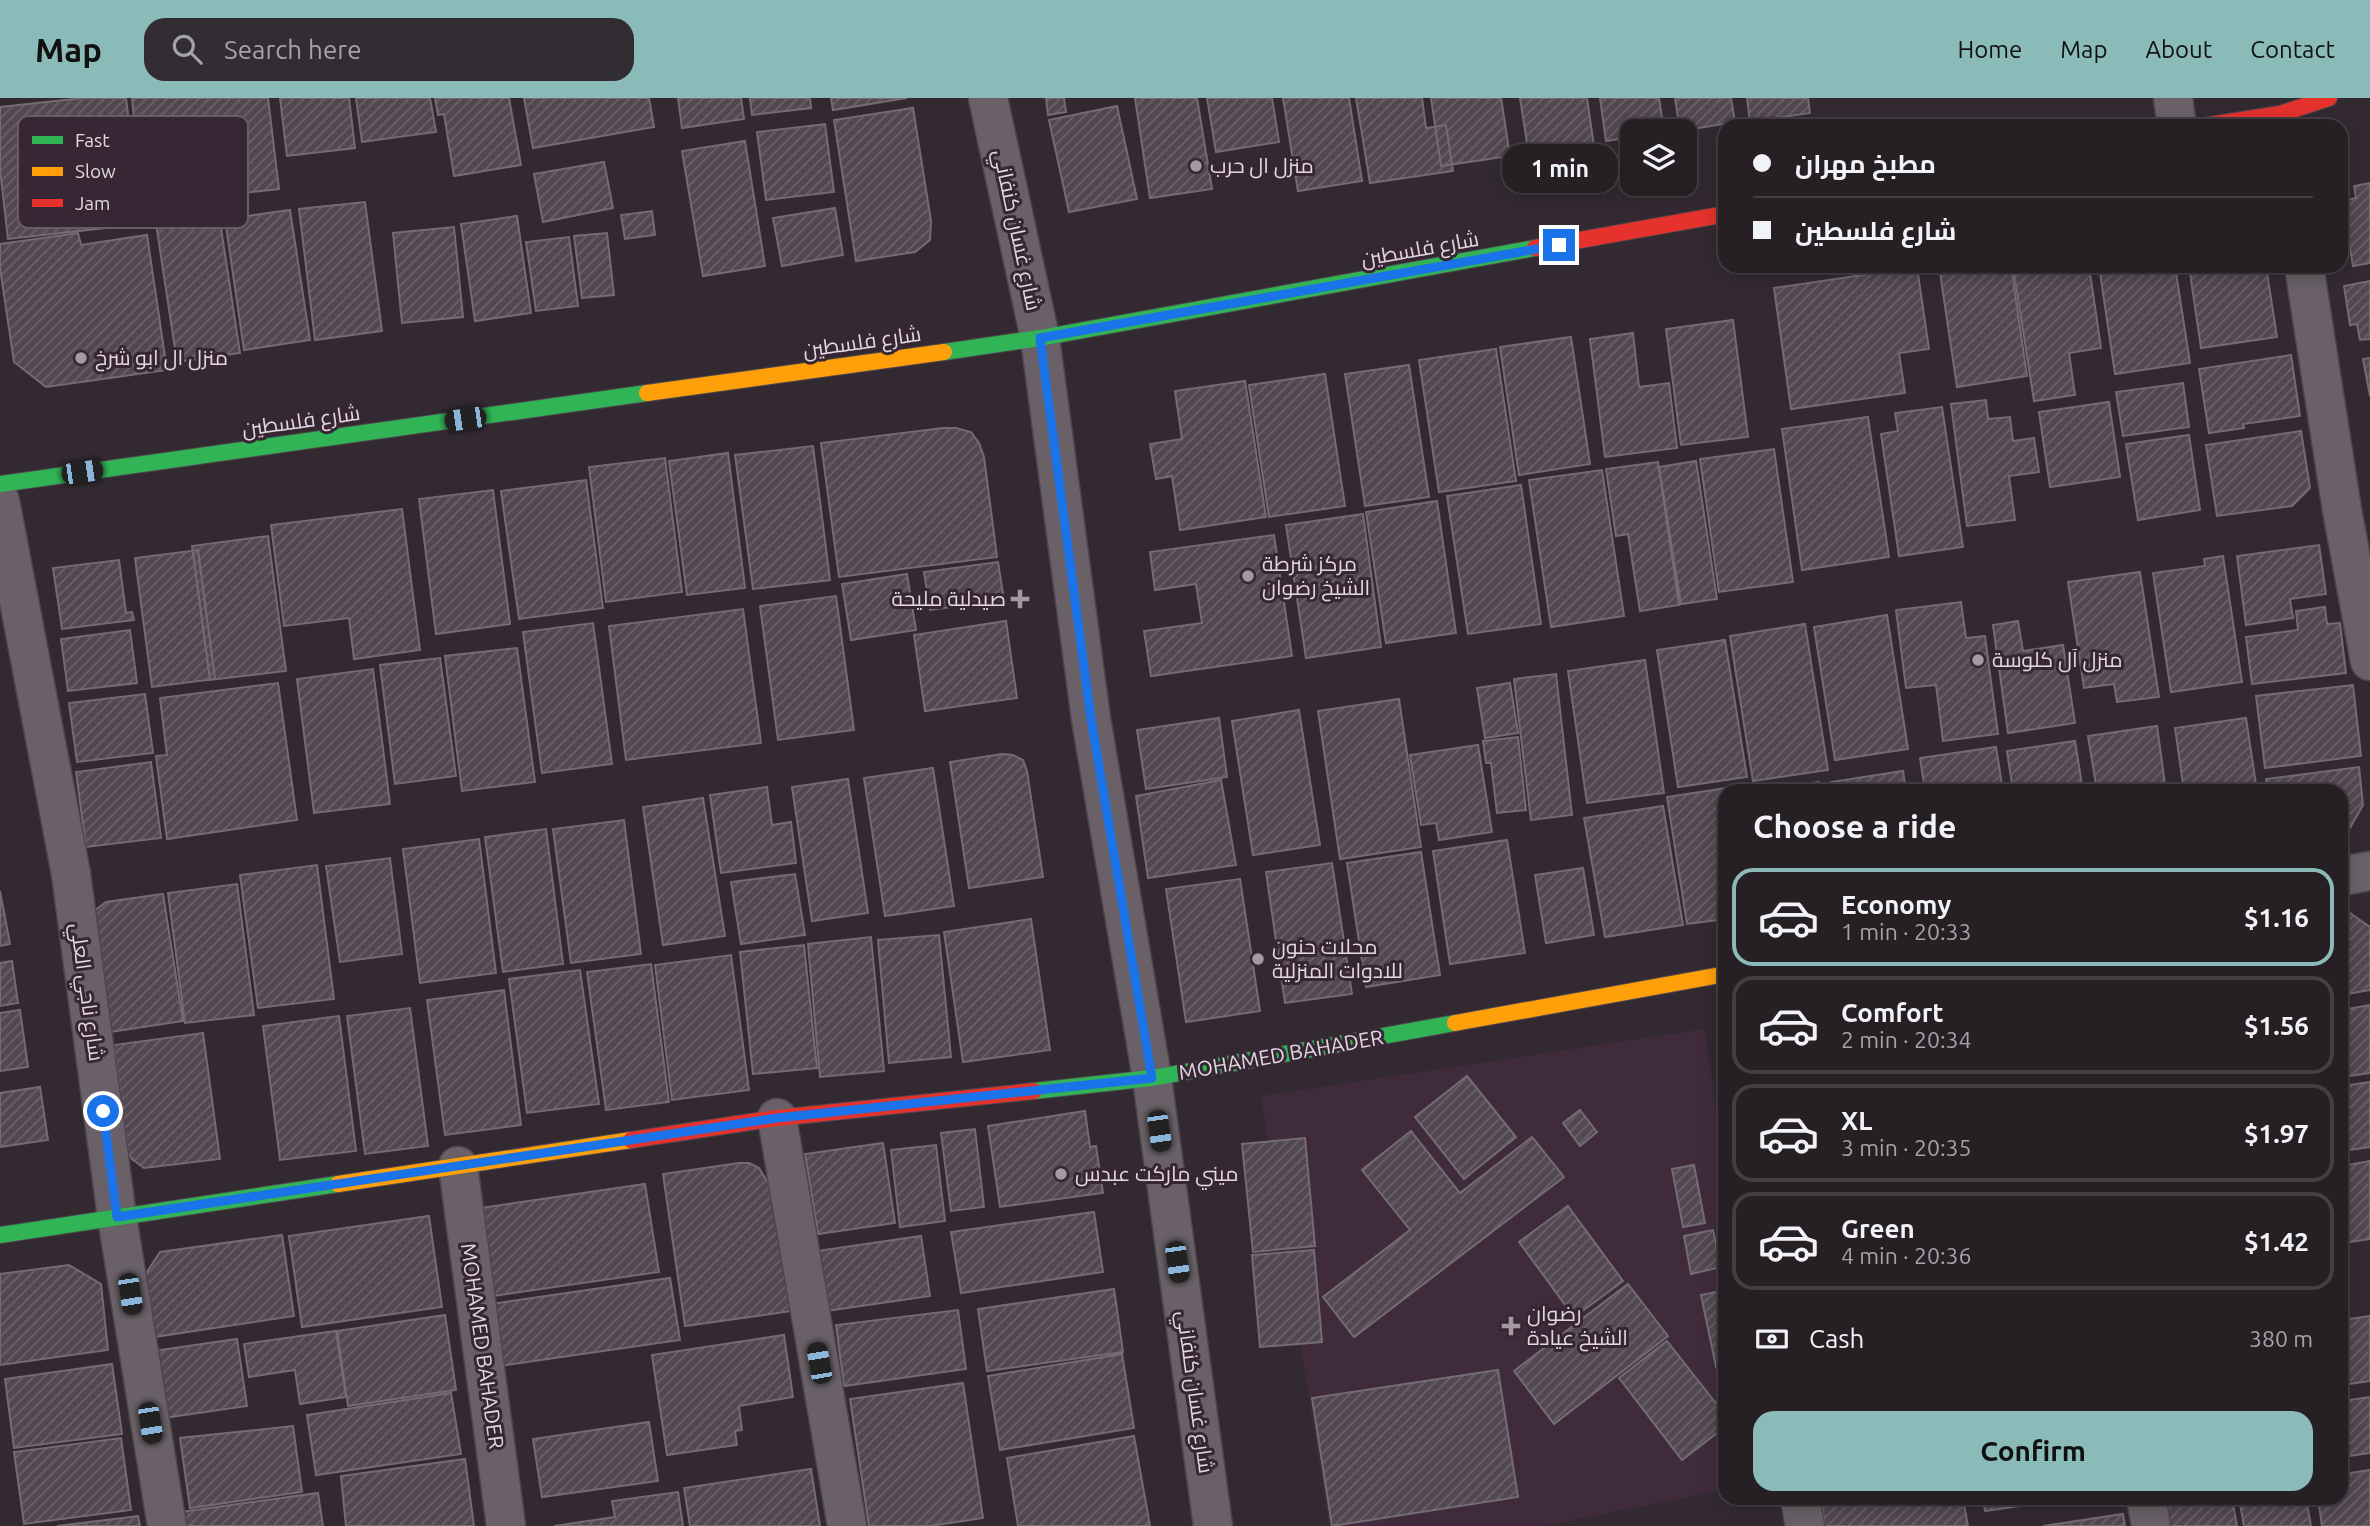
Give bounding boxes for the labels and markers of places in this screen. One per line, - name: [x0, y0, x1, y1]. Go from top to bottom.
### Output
- place label: منزل ال حرب: [1210, 153, 1314, 179]
- marker: منزل ال حرب: [1188, 158, 1204, 174]
- place label: منزل ال ابو شرخ: [95, 345, 228, 372]
- marker: منزل ال ابو شرخ: [73, 350, 89, 366]
- place label: مركز شرطة الشيخ رضوان: [1262, 551, 1370, 602]
- marker: مركز شرطة الشيخ رضوان: [1240, 568, 1256, 584]
- place label: صيدلية مليحة: [892, 586, 1006, 610]
- marker: صيدلية مليحة: [1012, 591, 1028, 607]
- place label: منزل آل كلوسة: [1992, 647, 2122, 673]
- marker: منزل آل كلوسة: [1970, 652, 1986, 668]
- place label: محلات حنون للادوات المنزلية: [1272, 934, 1403, 983]
- marker: محلات حنون للادوات المنزلية: [1250, 951, 1266, 967]
- place label: ميني ماركت عبدس: [1075, 1161, 1238, 1190]
- marker: ميني ماركت عبدس: [1053, 1166, 1069, 1182]
- place label: رضوان الشيخ عيادة: [1527, 1301, 1628, 1352]
- marker: رضوان الشيخ عيادة: [1501, 1316, 1521, 1336]

